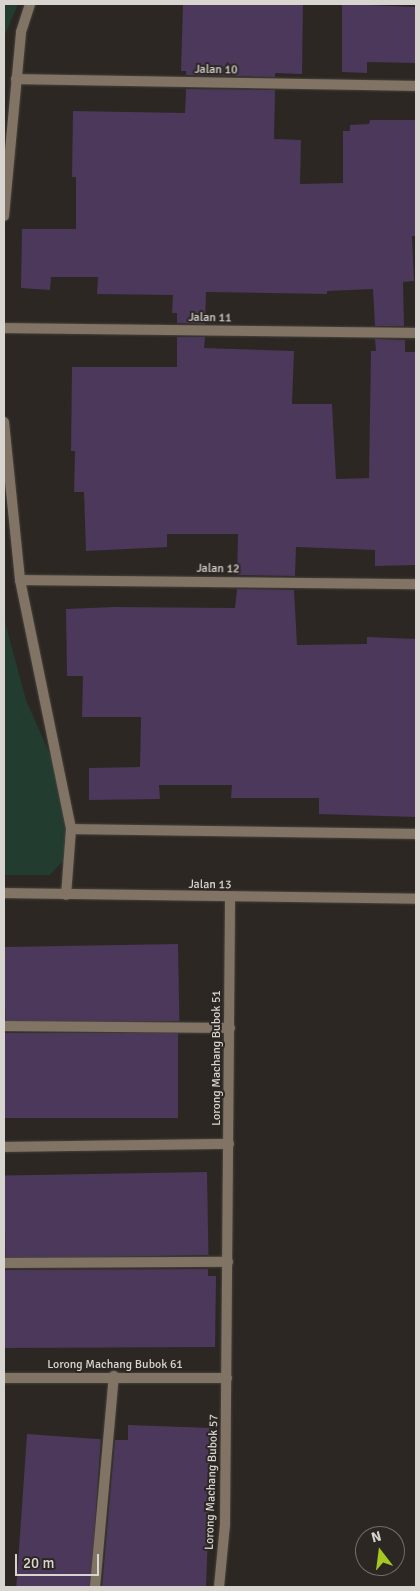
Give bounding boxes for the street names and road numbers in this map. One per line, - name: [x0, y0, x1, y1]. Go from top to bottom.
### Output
- street label: Jalan 10: [194, 62, 238, 78]
- street label: Jalan 11: [188, 310, 232, 326]
- street label: Jalan 12: [196, 561, 240, 577]
- street label: Jalan 13: [188, 877, 232, 893]
- street label: Lorong Machang Bubok 51: [210, 990, 224, 1126]
- street label: Lorong Machang Bubok 61: [47, 1358, 183, 1372]
- street label: Lorong Machang Bubok 57: [202, 1414, 222, 1550]

